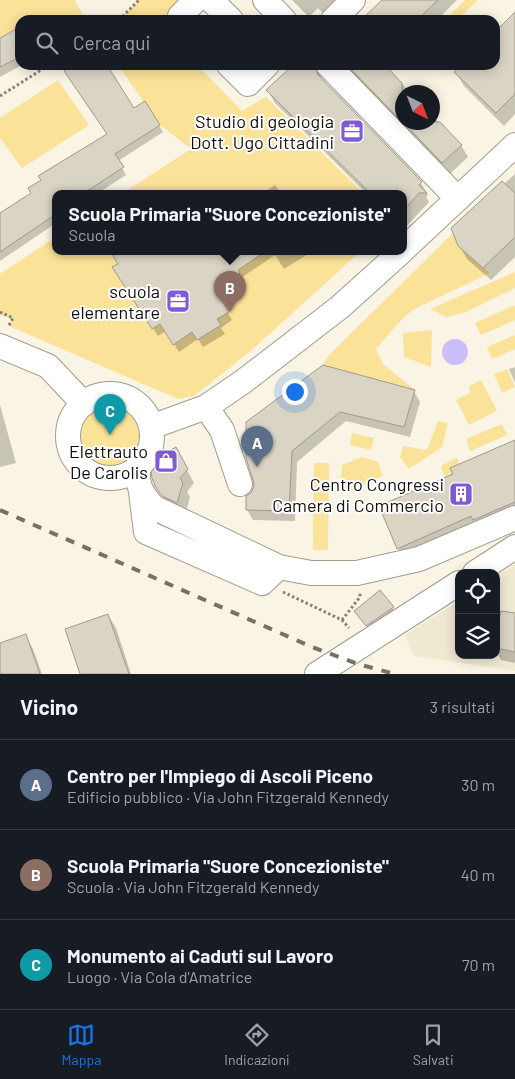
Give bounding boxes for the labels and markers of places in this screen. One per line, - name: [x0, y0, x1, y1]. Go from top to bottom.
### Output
- place label: Studio di geologia Dott. Ugo Cittadini: [190, 110, 334, 153]
- office icon: Studio di geologia Dott. Ugo Cittadini: [339, 118, 365, 144]
- pin: B: [214, 271, 246, 312]
- place label: scuola elementare: [71, 280, 160, 323]
- office icon: scuola elementare: [165, 288, 191, 314]
- pin: C: [94, 394, 126, 435]
- pin: A: [241, 426, 273, 467]
- place label: Elettrauto De Carolis: [69, 440, 148, 483]
- shop icon: Elettrauto De Carolis: [153, 448, 179, 474]
- place label: Centro Congressi Camera di Commercio: [272, 473, 444, 516]
- building icon: Centro Congressi Camera di Commercio: [448, 481, 474, 507]

